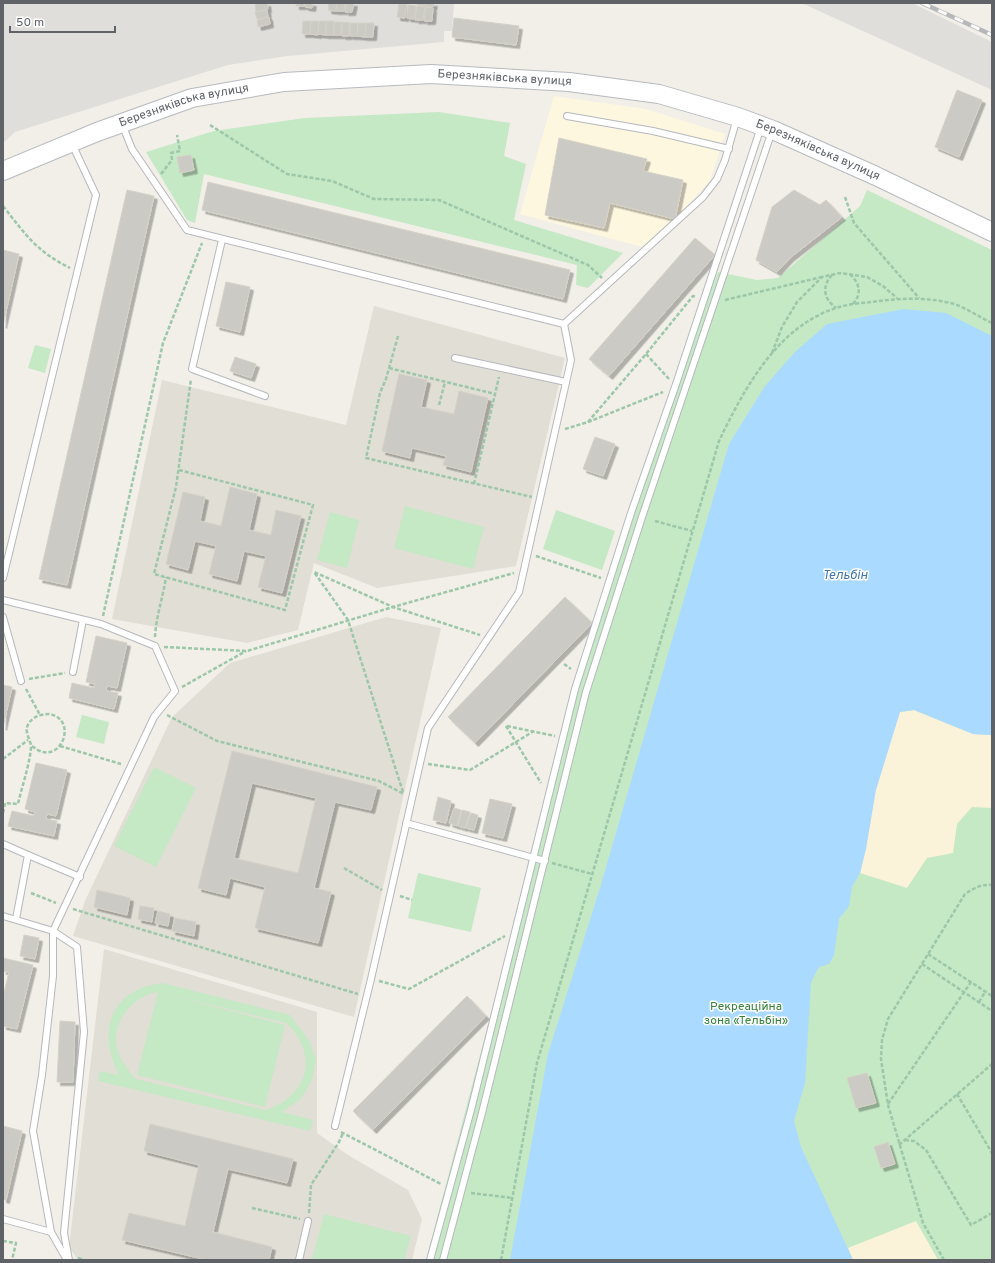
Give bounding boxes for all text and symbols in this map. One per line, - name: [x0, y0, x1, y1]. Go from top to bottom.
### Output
- scale bar: [10, 8, 115, 34]
- text: 50 m: [16, 15, 44, 31]
- street label: Березняківська вулиця: [437, 66, 572, 90]
- street label: Березняківська вулиця: [117, 80, 250, 131]
- street label: Березняківська вулиця: [753, 116, 883, 185]
- water label: Тельбін: [822, 568, 868, 584]
- park label: Рекреаційна зона «Тельбін»: [704, 999, 788, 1029]

